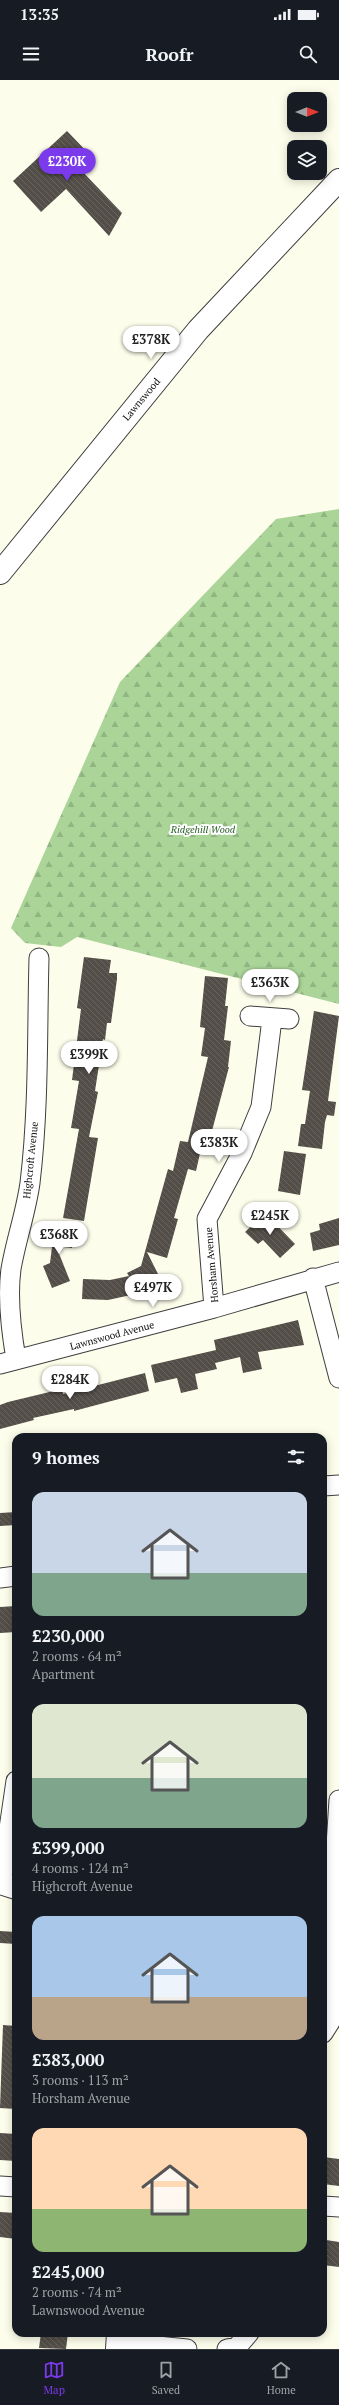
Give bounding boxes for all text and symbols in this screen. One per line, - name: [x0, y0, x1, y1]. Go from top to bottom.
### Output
- text: 13:35: [20, 4, 59, 24]
- text: Roofr: [146, 42, 193, 66]
- icon: menu: [20, 43, 42, 65]
- icon: search: [297, 43, 319, 65]
- north arrow: [287, 92, 327, 132]
- map controls: [287, 92, 327, 180]
- button: layers: [287, 140, 327, 180]
- pin: £230K: [39, 148, 95, 182]
- text: £230K: [48, 152, 86, 170]
- pin: £378K: [123, 326, 179, 360]
- text: £378K: [132, 330, 170, 348]
- street label: Lawnswood: [120, 375, 163, 423]
- park label: Ridgehill Wood: [170, 823, 236, 836]
- pin: £363K: [242, 969, 298, 1003]
- text: £363K: [251, 973, 289, 991]
- pin: £399K: [61, 1041, 117, 1075]
- text: £399K: [70, 1045, 108, 1063]
- street label: Highcroft Avenue: [20, 1121, 41, 1199]
- pin: £383K: [191, 1129, 247, 1163]
- text: £383K: [200, 1133, 238, 1151]
- pin: £245K: [242, 1202, 298, 1236]
- text: £245K: [251, 1206, 289, 1224]
- pin: £368K: [31, 1221, 87, 1255]
- text: £368K: [40, 1225, 78, 1243]
- street label: Horsham Avenue: [202, 1227, 221, 1303]
- pin: £497K: [125, 1274, 181, 1308]
- text: £497K: [134, 1278, 172, 1296]
- street label: Lawnswood Avenue: [69, 1318, 156, 1353]
- pin: £284K: [42, 1366, 98, 1400]
- text: £284K: [51, 1370, 89, 1388]
- text: 9 homes: [32, 1446, 100, 1469]
- icon: filters: [285, 1446, 307, 1468]
- icon: home: [134, 1518, 206, 1590]
- text: £230,000: [32, 1624, 104, 1647]
- text: 2 rooms · 64 m²: [32, 1647, 122, 1665]
- text: Apartment: [32, 1665, 95, 1683]
- icon: home: [134, 1730, 206, 1802]
- text: £399,000: [32, 1836, 104, 1859]
- text: 4 rooms · 124 m²: [32, 1859, 129, 1877]
- text: Highcroft Avenue: [32, 1877, 133, 1895]
- icon: home: [134, 1942, 206, 2014]
- text: £383,000: [32, 2048, 104, 2071]
- text: 3 rooms · 113 m²: [32, 2071, 129, 2089]
- text: Horsham Avenue: [32, 2089, 130, 2107]
- icon: home: [134, 2154, 206, 2226]
- text: £245,000: [32, 2260, 104, 2283]
- text: 2 rooms · 74 m²: [32, 2283, 122, 2301]
- text: Lawnswood Avenue: [32, 2301, 145, 2319]
- tab: Map: [43, 2359, 65, 2397]
- tab: Saved: [152, 2359, 180, 2397]
- tab: Home: [267, 2359, 296, 2397]

